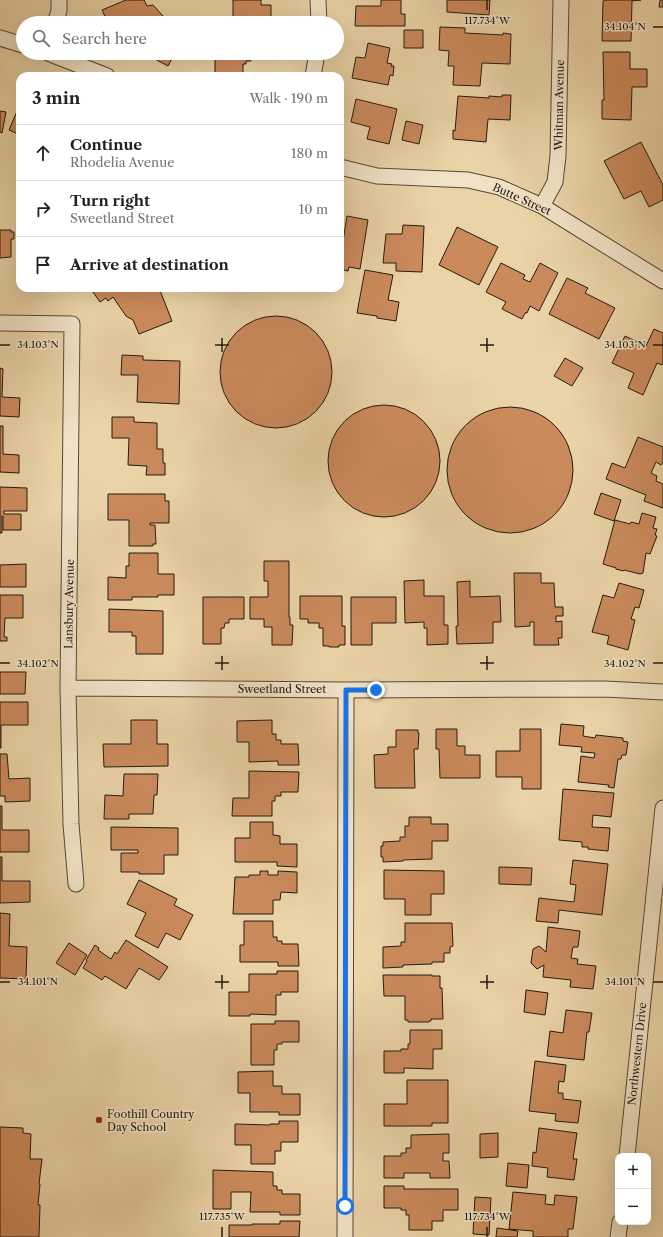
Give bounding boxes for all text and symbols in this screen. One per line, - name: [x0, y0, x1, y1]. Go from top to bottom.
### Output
- text: 117.734°W: [464, 14, 511, 27]
- search box: [16, 16, 344, 60]
- text: 34.104°N: [604, 20, 646, 33]
- icon: search: [30, 27, 52, 49]
- text: Search here: [62, 29, 147, 48]
- street label: Whitman Avenue: [551, 59, 567, 152]
- text: 3 min: [32, 88, 81, 108]
- text: Walk · 190 m: [249, 90, 328, 106]
- text: Continue: [70, 135, 142, 154]
- icon: ahead: [32, 142, 54, 164]
- text: 180 m: [291, 145, 328, 161]
- text: Rhodelia Avenue: [70, 154, 174, 170]
- street label: Butte Street: [491, 180, 553, 218]
- text: Turn right: [70, 191, 150, 210]
- icon: right: [32, 198, 54, 220]
- text: 10 m: [299, 201, 328, 217]
- text: Sweetland Street: [70, 210, 174, 226]
- icon: arrive: [32, 254, 54, 276]
- text: Arrive at destination: [70, 255, 229, 274]
- text: 34.103°N: [17, 338, 59, 351]
- text: 34.103°N: [604, 338, 646, 351]
- street label: Lansbury Avenue: [61, 559, 77, 649]
- text: 34.102°N: [17, 657, 59, 670]
- text: 34.102°N: [604, 657, 646, 670]
- route end: [367, 681, 385, 699]
- street label: Sweetland Street: [238, 682, 326, 696]
- text: 34.101°N: [18, 975, 58, 988]
- text: 34.101°N: [605, 975, 645, 988]
- street label: Northwestern Drive: [625, 1002, 649, 1106]
- place label: Foothill Country Day School: [107, 1107, 195, 1134]
- marker: Foothill Country Day School: [94, 1115, 104, 1125]
- map controls: [615, 1153, 651, 1225]
- button: +: [615, 1153, 651, 1189]
- button: −: [615, 1189, 651, 1225]
- route start: [336, 1197, 354, 1215]
- text: 117.735°W: [199, 1210, 246, 1223]
- text: 117.734°W: [464, 1210, 511, 1223]

